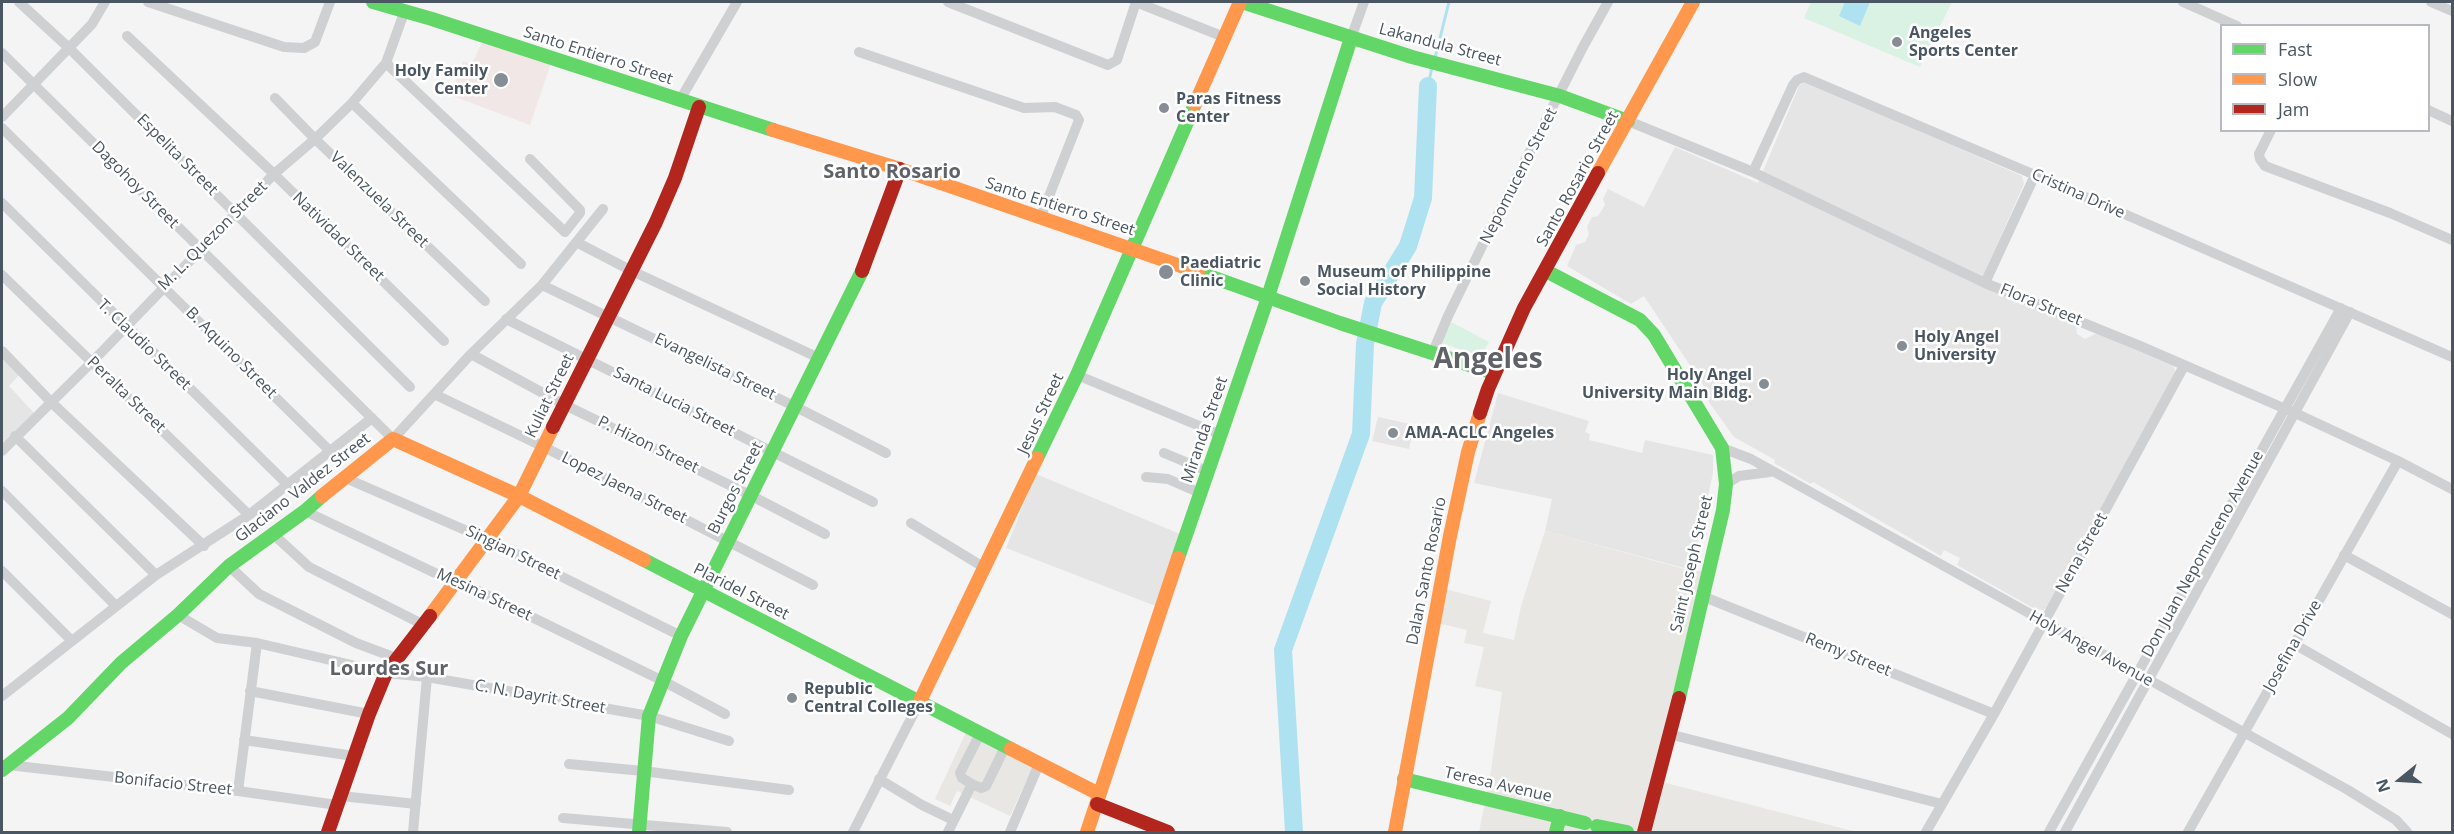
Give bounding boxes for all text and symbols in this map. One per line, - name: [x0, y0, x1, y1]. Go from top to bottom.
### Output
- street label: Lakandula Street: [1377, 19, 1503, 71]
- street label: Santo Entierro Street: [521, 23, 675, 89]
- place label: Angeles Sports Center: [1909, 23, 2018, 61]
- legend: [2220, 24, 2430, 132]
- marker: Angeles Sports Center: [1890, 35, 1904, 49]
- text: Fast: [2278, 37, 2312, 61]
- place label: Holy Family Center: [395, 61, 488, 99]
- text: Slow: [2278, 67, 2317, 91]
- marker: Holy Family Center: [492, 71, 510, 89]
- place label: Paras Fitness Center: [1176, 89, 1281, 127]
- text: Jam: [2278, 97, 2310, 121]
- marker: Paras Fitness Center: [1157, 101, 1171, 115]
- street label: Nepomuceno Street: [1476, 105, 1562, 247]
- street label: Santo Rosario Street: [1533, 108, 1623, 250]
- street label: Espelita Street: [132, 110, 222, 200]
- street label: Dagohoy Street: [88, 138, 182, 232]
- street label: Valenzuela Street: [326, 148, 432, 252]
- district label: Santo Rosario: [823, 160, 961, 184]
- street label: Cristina Drive: [2028, 165, 2128, 223]
- street label: Santo Entierro Street: [983, 174, 1137, 240]
- street label: M. L. Quezon Street: [154, 177, 272, 295]
- street label: Natividad Street: [288, 188, 388, 286]
- place label: Paediatric Clinic: [1180, 253, 1261, 291]
- place label: Museum of Philippine Social History: [1317, 262, 1491, 300]
- marker: Paediatric Clinic: [1157, 263, 1175, 281]
- marker: Museum of Philippine Social History: [1298, 274, 1312, 288]
- street label: Flora Street: [1997, 280, 2085, 330]
- street label: T. Claudio Street: [93, 296, 195, 394]
- street label: B. Aquino Street: [182, 304, 280, 402]
- place label: Holy Angel University: [1914, 327, 1999, 365]
- street label: Evangelista Street: [651, 329, 779, 405]
- marker: Holy Angel University: [1895, 339, 1909, 353]
- district label: Angeles: [1433, 343, 1543, 377]
- street label: Kuliat Street: [521, 351, 579, 441]
- street label: Peralta Street: [83, 353, 169, 437]
- street label: Santa Lucia Street: [610, 363, 738, 441]
- place label: Holy Angel University Main Bldg.: [1582, 365, 1752, 403]
- street label: Jesus Street: [1014, 370, 1068, 458]
- street label: Miranda Street: [1178, 374, 1232, 486]
- marker: Holy Angel University Main Bldg.: [1757, 377, 1771, 391]
- street label: P. Hizon Street: [595, 412, 701, 478]
- place label: AMA-ACLC Angeles: [1405, 423, 1554, 443]
- marker: AMA-ACLC Angeles: [1386, 426, 1400, 440]
- street label: Glaciano Valdez Street: [232, 429, 374, 547]
- street label: Burgos Street: [704, 438, 768, 538]
- street label: Don Juan Nepomuceno Avenue: [2138, 447, 2268, 661]
- street label: Lopez Jaena Street: [558, 448, 690, 528]
- street label: Saint Joseph Street: [1667, 493, 1717, 635]
- street label: Dalan Santo Rosario: [1403, 495, 1451, 647]
- street label: Nena Street: [2052, 510, 2112, 596]
- street label: Singian Street: [463, 522, 563, 584]
- street label: Plaridel Street: [690, 560, 792, 624]
- street label: Mesina Street: [433, 565, 535, 625]
- street label: Josefina Drive: [2260, 597, 2326, 695]
- street label: Holy Angel Avenue: [2026, 607, 2156, 691]
- street label: Remy Street: [1802, 629, 1894, 681]
- district label: Lourdes Sur: [330, 657, 448, 681]
- street label: C. N. Dayrit Street: [473, 676, 607, 718]
- place label: Republic Central Colleges: [804, 679, 933, 717]
- marker: Republic Central Colleges: [785, 691, 799, 705]
- north arrow: [2370, 750, 2430, 810]
- street label: Teresa Avenue: [1442, 763, 1554, 807]
- street label: Bonifacio Street: [113, 768, 233, 800]
- text: N: [2370, 776, 2395, 795]

